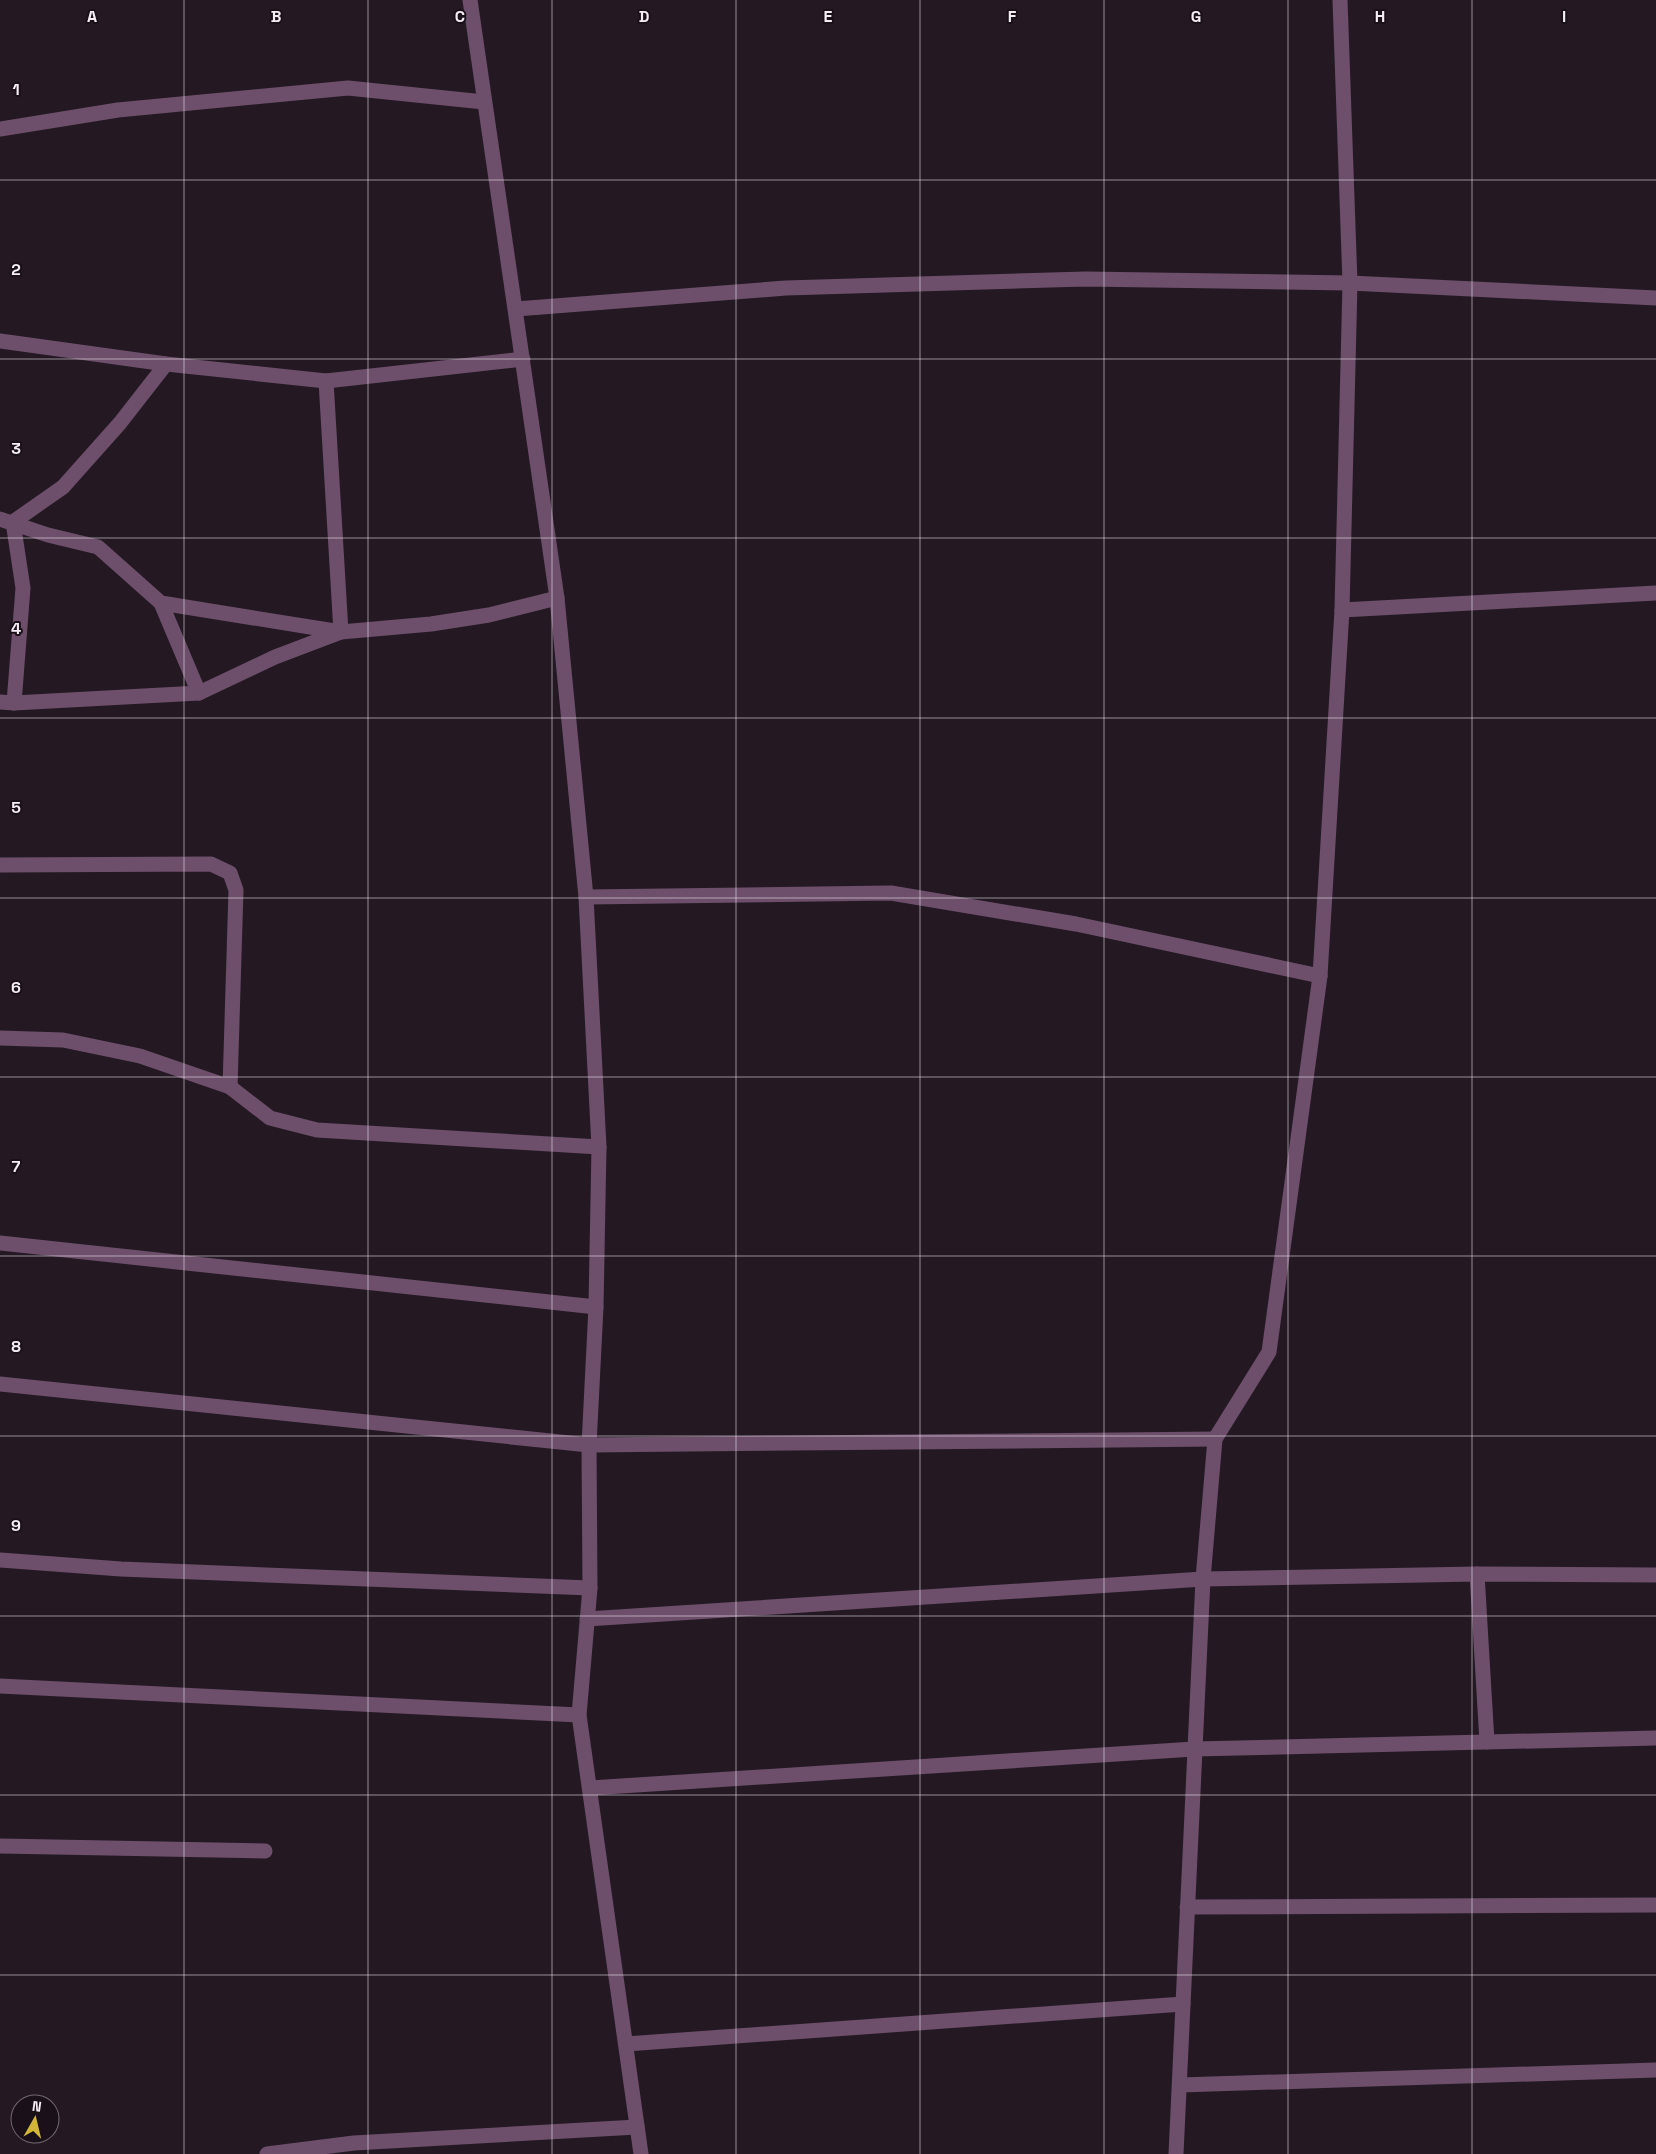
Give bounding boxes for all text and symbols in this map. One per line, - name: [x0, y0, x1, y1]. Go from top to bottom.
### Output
- text: A: [87, 6, 97, 27]
- text: B: [271, 6, 281, 27]
- text: C: [455, 6, 465, 27]
- text: D: [639, 6, 649, 27]
- text: E: [824, 6, 833, 27]
- text: F: [1008, 6, 1017, 27]
- text: G: [1191, 6, 1201, 27]
- text: H: [1375, 6, 1385, 27]
- text: I: [1562, 6, 1566, 27]
- text: 1: [12, 79, 20, 100]
- text: 2: [11, 259, 21, 280]
- text: 3: [11, 438, 21, 459]
- text: 4: [11, 618, 21, 639]
- text: 5: [11, 797, 21, 818]
- text: 6: [11, 977, 21, 998]
- text: 7: [12, 1156, 21, 1177]
- text: 8: [11, 1336, 21, 1357]
- text: 9: [11, 1515, 21, 1536]
- north arrow: [10, 2094, 60, 2144]
- text: N: [31, 2097, 43, 2116]

